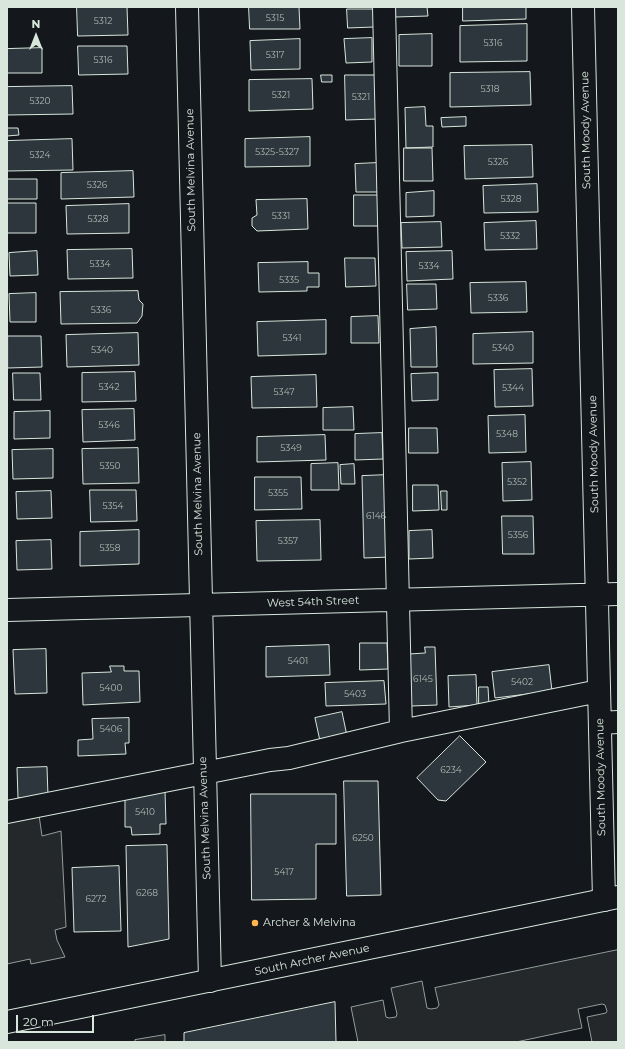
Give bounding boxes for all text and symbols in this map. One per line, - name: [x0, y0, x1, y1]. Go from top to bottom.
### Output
- house number: 5315: [266, 13, 284, 23]
- north arrow: [16, 16, 56, 56]
- house number: 5312: [94, 16, 112, 26]
- text: N: [32, 17, 40, 31]
- house number: 5316: [484, 38, 502, 48]
- house number: 5317: [266, 50, 284, 60]
- house number: 5316: [94, 55, 112, 65]
- street label: South Moody Avenue: [578, 71, 594, 189]
- house number: 5318: [480, 84, 500, 94]
- house number: 5321: [272, 90, 290, 100]
- house number: 5321: [352, 92, 370, 102]
- house number: 5320: [29, 96, 51, 106]
- street label: South Melvina Avenue: [183, 108, 199, 232]
- house number: 5325-5327: [255, 147, 299, 157]
- house number: 5324: [30, 150, 50, 160]
- house number: 5326: [488, 157, 508, 167]
- house number: 5326: [87, 180, 107, 190]
- house number: 5328: [501, 194, 521, 204]
- house number: 5331: [272, 211, 290, 221]
- house number: 5328: [88, 214, 108, 224]
- house number: 5332: [500, 231, 520, 241]
- house number: 5334: [89, 259, 111, 269]
- house number: 5334: [418, 261, 440, 271]
- house number: 5335: [279, 275, 299, 285]
- house number: 5336: [488, 293, 508, 303]
- house number: 5336: [91, 305, 111, 315]
- house number: 5341: [282, 333, 302, 343]
- house number: 5340: [492, 343, 514, 353]
- house number: 5340: [91, 345, 113, 355]
- house number: 5342: [98, 382, 120, 392]
- house number: 5344: [502, 383, 524, 393]
- house number: 5347: [274, 387, 294, 397]
- street label: South Moody Avenue: [586, 395, 602, 513]
- house number: 5346: [98, 420, 120, 430]
- house number: 5348: [496, 429, 518, 439]
- street label: South Melvina Avenue: [190, 432, 206, 556]
- house number: 5349: [280, 443, 302, 453]
- house number: 5350: [99, 461, 121, 471]
- house number: 5352: [507, 477, 527, 487]
- house number: 5355: [268, 488, 288, 498]
- house number: 5354: [102, 501, 124, 511]
- house number: 6146: [366, 511, 386, 521]
- house number: 5356: [508, 530, 528, 540]
- house number: 5357: [278, 536, 298, 546]
- house number: 5358: [100, 543, 120, 553]
- street label: West 54th Street: [267, 594, 359, 610]
- house number: 5401: [288, 656, 308, 666]
- house number: 6145: [413, 674, 433, 684]
- house number: 5402: [511, 677, 533, 687]
- house number: 5400: [100, 683, 122, 693]
- house number: 5403: [344, 689, 366, 699]
- street label: South Moody Avenue: [593, 718, 609, 836]
- house number: 5406: [100, 724, 122, 734]
- street label: South Melvina Avenue: [196, 756, 214, 880]
- house number: 6234: [440, 765, 462, 775]
- house number: 5410: [135, 807, 155, 817]
- house number: 6250: [352, 833, 374, 843]
- house number: 5417: [274, 867, 294, 877]
- house number: 6268: [136, 888, 158, 898]
- house number: 6272: [86, 894, 106, 904]
- place label: Archer & Melvina: [263, 916, 356, 930]
- marker: Archer & Melvina: [250, 918, 260, 928]
- street label: South Archer Avenue: [253, 941, 371, 979]
- scale bar: [18, 1007, 96, 1033]
- text: 20 m: [23, 1014, 54, 1029]

